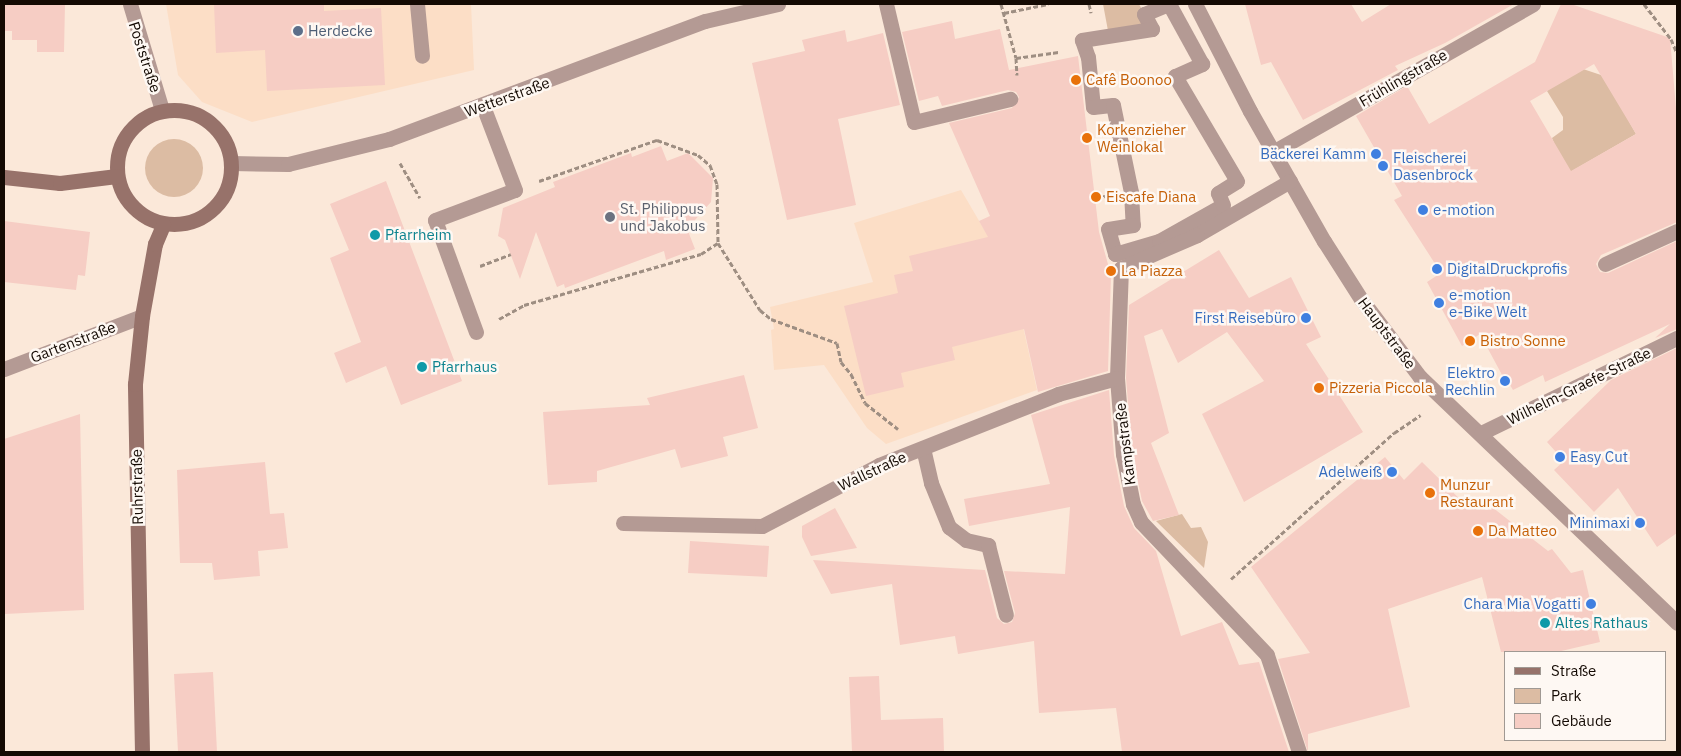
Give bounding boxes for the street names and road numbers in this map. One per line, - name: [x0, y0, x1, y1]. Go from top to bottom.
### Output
- street label: Poststraße: [125, 19, 165, 95]
- street label: Frühlingstraße: [1356, 46, 1450, 110]
- street label: Wetterstraße: [462, 73, 552, 121]
- street label: Hauptstraße: [1354, 294, 1420, 372]
- street label: Gartenstraße: [28, 318, 118, 366]
- street label: Wilhelm-Graefe-Straße: [1504, 343, 1654, 429]
- street label: Kampstraße: [1111, 402, 1139, 486]
- street label: Wallstraße: [835, 447, 909, 495]
- street label: Ruhrstraße: [127, 449, 147, 525]

